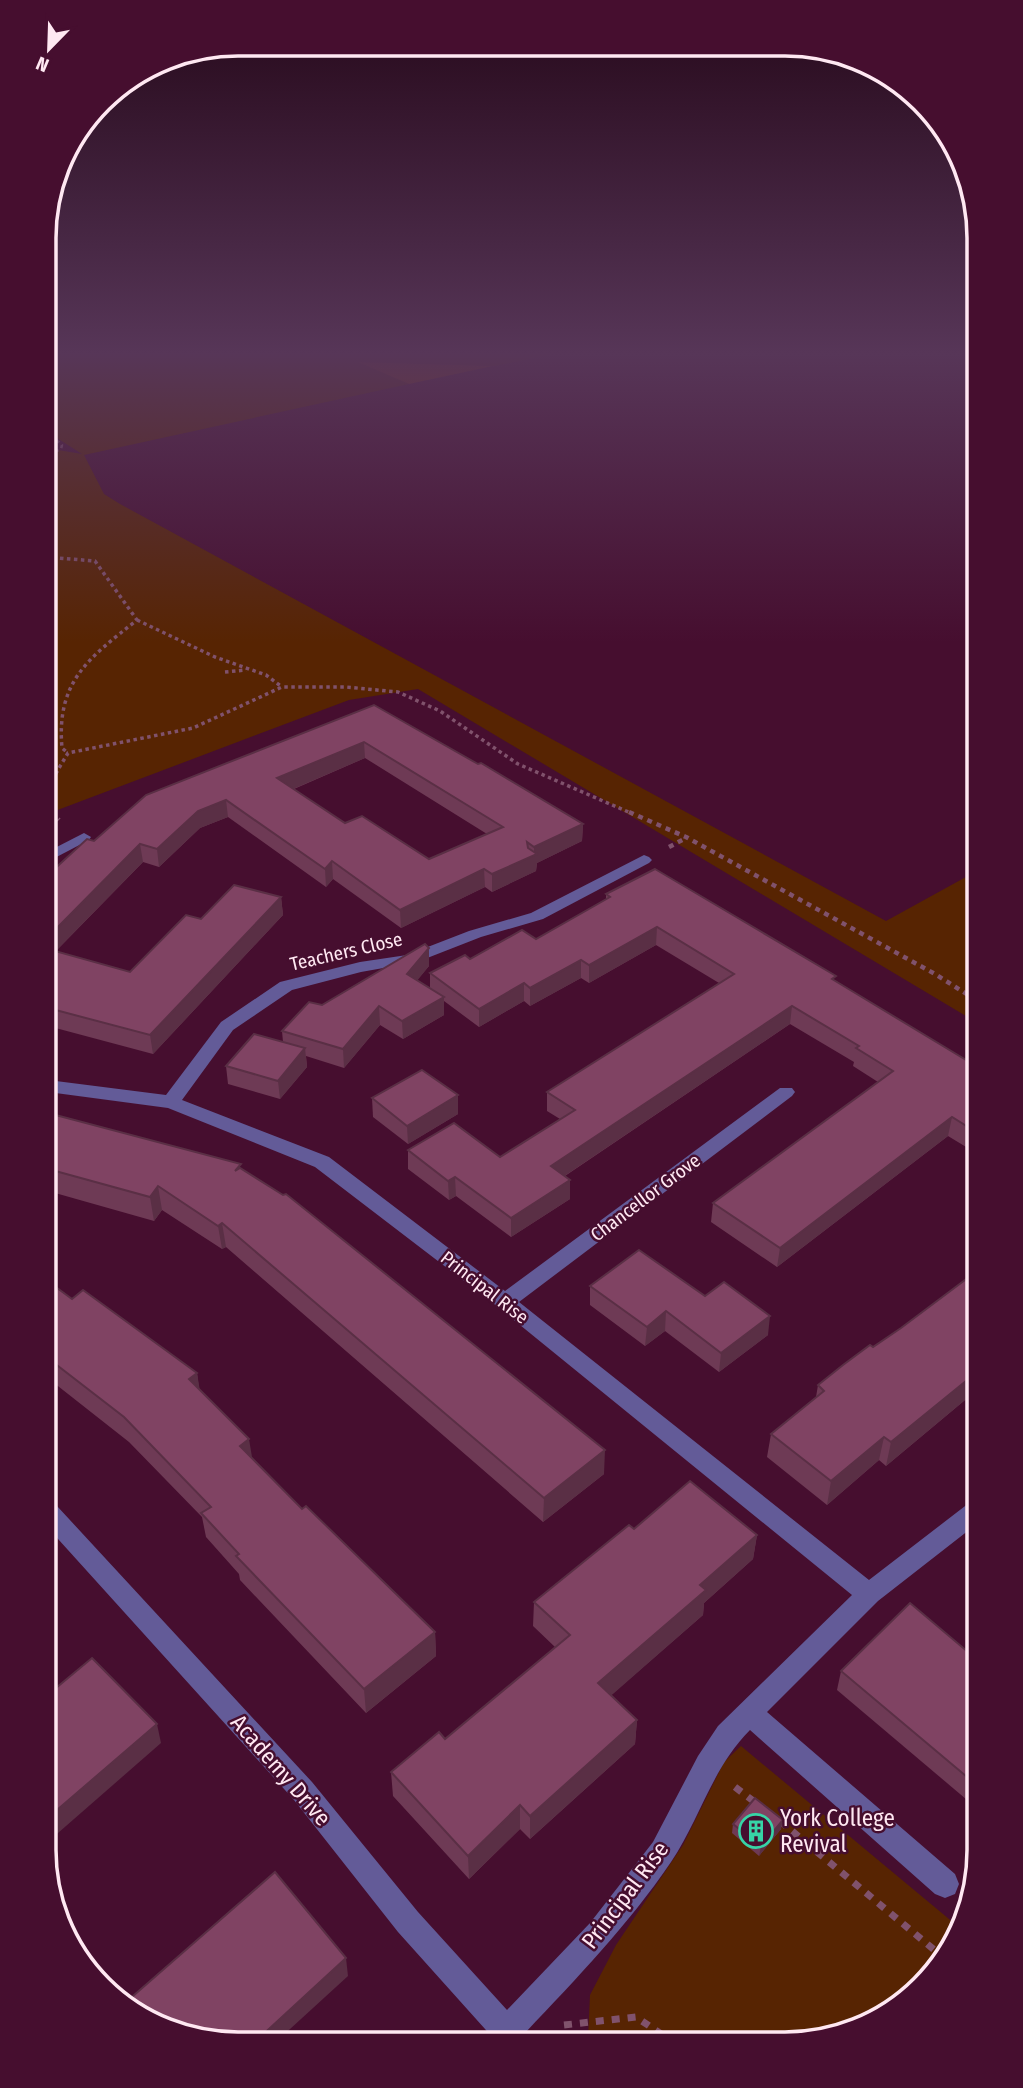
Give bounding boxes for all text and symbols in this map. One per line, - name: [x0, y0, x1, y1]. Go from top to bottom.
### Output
- north arrow: [14, 14, 84, 84]
- text: N: [33, 51, 52, 77]
- street label: Teachers Close: [288, 927, 405, 976]
- street label: Chancellor Grove: [586, 1149, 705, 1246]
- street label: Principal Rise: [436, 1246, 533, 1329]
- street label: Academy Drive: [225, 1709, 337, 1831]
- place label: York College Revival: [780, 1804, 895, 1858]
- building icon: York College Revival: [737, 1812, 775, 1850]
- street label: Principal Rise: [576, 1836, 674, 1954]

